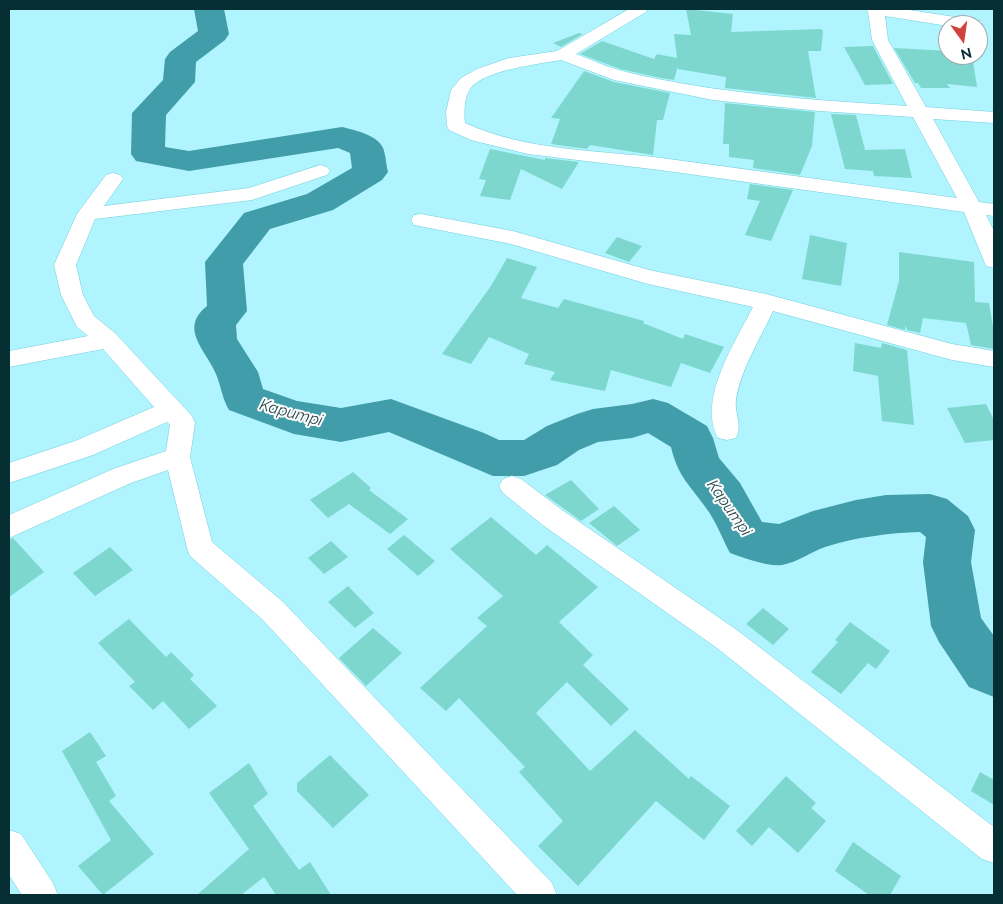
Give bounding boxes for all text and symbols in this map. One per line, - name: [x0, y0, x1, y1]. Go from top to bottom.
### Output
- north arrow: [938, 15, 988, 65]
- text: N: [959, 45, 974, 63]
- water label: Kapumpi: [257, 395, 325, 431]
- water label: Kapumpi: [703, 476, 755, 540]

